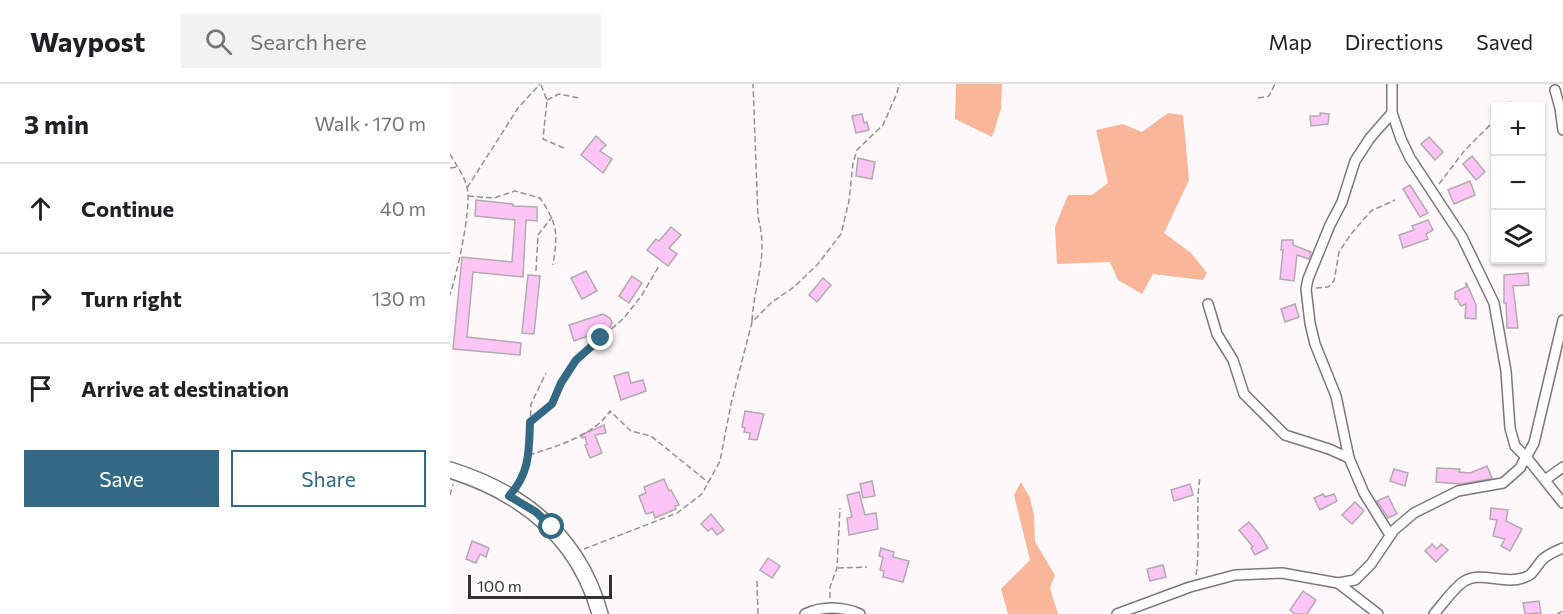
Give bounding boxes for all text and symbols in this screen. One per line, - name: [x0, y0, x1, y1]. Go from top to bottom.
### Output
- search box: [181, 14, 601, 68]
- text: Waypost: [30, 24, 145, 58]
- icon: search: [202, 25, 235, 58]
- text: Search here: [250, 28, 367, 55]
- text: Map: [1269, 29, 1312, 54]
- text: Directions: [1345, 29, 1443, 54]
- text: Saved: [1476, 29, 1533, 54]
- map controls: [1491, 102, 1545, 264]
- button: +: [1491, 102, 1545, 156]
- text: 3 min: [24, 108, 89, 139]
- text: Walk · 170 m: [315, 111, 426, 135]
- button: −: [1491, 156, 1545, 210]
- icon: ahead: [24, 192, 57, 225]
- text: Continue: [81, 195, 174, 222]
- text: 40 m: [380, 196, 426, 220]
- button: layers: [1491, 210, 1545, 264]
- icon: right: [24, 282, 57, 315]
- text: Turn right: [81, 285, 182, 312]
- text: 130 m: [372, 286, 426, 310]
- route end: [587, 324, 613, 350]
- icon: arrive: [24, 372, 57, 405]
- text: Arrive at destination: [81, 375, 289, 402]
- button: Save: [24, 450, 219, 507]
- button: Share: [231, 450, 426, 507]
- route start: [538, 513, 564, 539]
- scale bar: [468, 572, 612, 600]
- text: 100 m: [477, 576, 522, 595]

